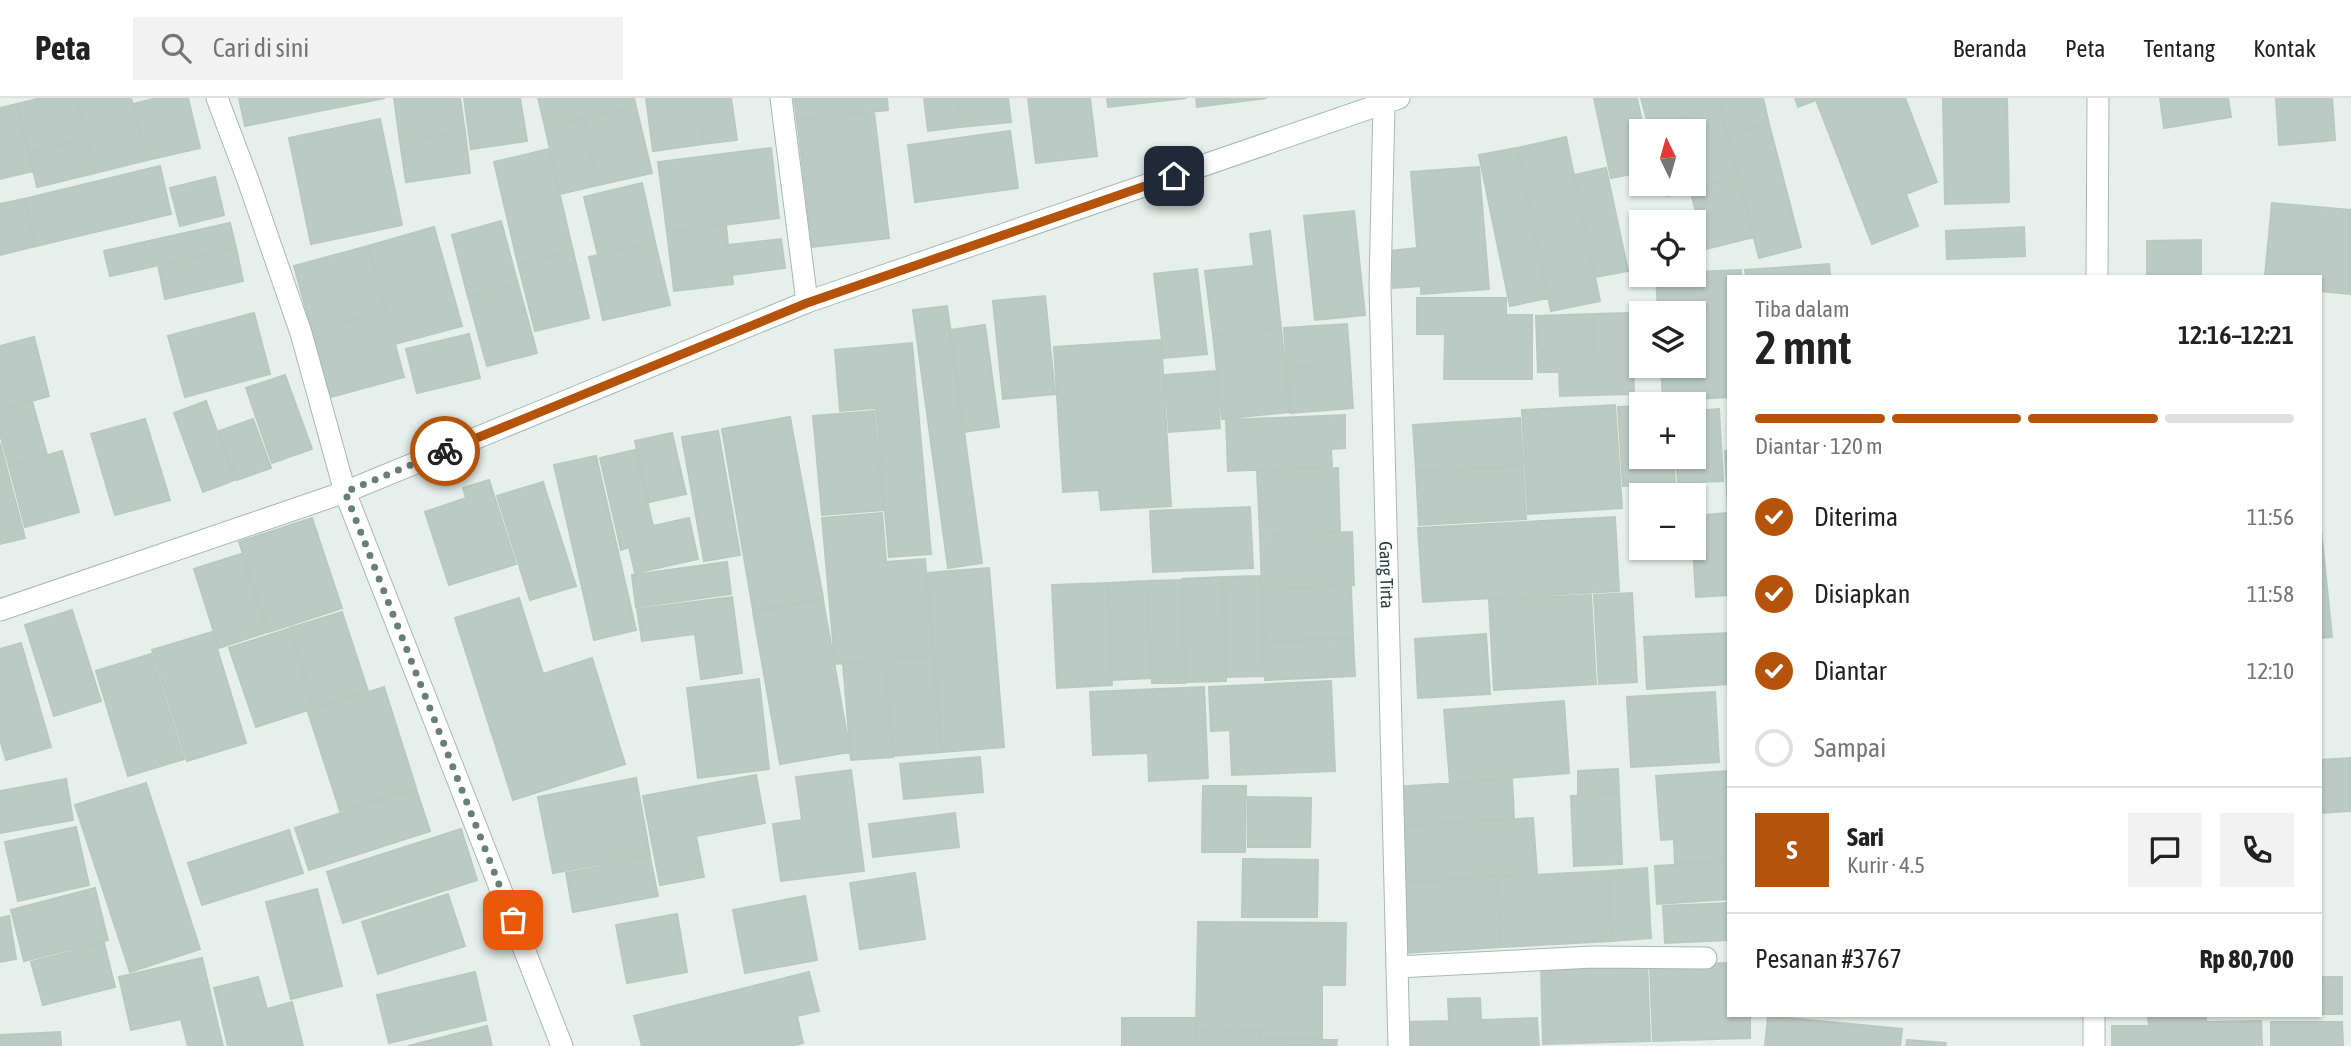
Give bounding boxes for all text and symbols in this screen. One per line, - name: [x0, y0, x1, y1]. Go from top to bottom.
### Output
- search box: [133, 17, 623, 80]
- text: Peta: [35, 29, 91, 67]
- icon: search: [157, 29, 195, 67]
- text: Cari di sini: [213, 33, 309, 63]
- text: Beranda: [1953, 35, 2027, 62]
- text: Peta: [2065, 35, 2105, 62]
- text: Tentang: [2143, 35, 2215, 62]
- text: Kontak: [2253, 35, 2316, 62]
- north arrow: [1629, 119, 1706, 196]
- map controls: [1629, 119, 1706, 560]
- pin: [1144, 146, 1204, 206]
- icon: home: [1155, 157, 1193, 195]
- button: locate: [1629, 210, 1706, 287]
- text: Tiba dalam: [1755, 296, 1850, 322]
- button: layers: [1629, 301, 1706, 378]
- text: 12:16–12:21: [2178, 320, 2294, 350]
- text: 2 mnt: [1755, 321, 1852, 374]
- button: +: [1629, 392, 1706, 469]
- courier: [410, 416, 480, 486]
- icon: bike: [426, 432, 464, 470]
- text: Diantar · 120 m: [1755, 433, 1883, 459]
- button: −: [1629, 483, 1706, 560]
- icon: check: [1755, 498, 1793, 536]
- text: Diterima: [1814, 502, 1898, 532]
- text: 11:56: [2247, 504, 2294, 530]
- street label: Gang Tirta: [1376, 541, 1399, 609]
- icon: check: [1755, 575, 1793, 613]
- text: Disiapkan: [1814, 579, 1910, 609]
- text: 11:58: [2247, 581, 2294, 607]
- icon: check: [1755, 652, 1793, 690]
- text: Diantar: [1814, 656, 1887, 686]
- text: 12:10: [2247, 658, 2294, 684]
- text: Sampai: [1814, 733, 1886, 763]
- button: chat: [2128, 813, 2202, 887]
- button: phone: [2220, 813, 2294, 887]
- text: Sari: [1847, 822, 1884, 852]
- text: S: [1787, 835, 1797, 865]
- text: Kurir · 4.5: [1847, 852, 1925, 878]
- pin: [483, 890, 543, 950]
- icon: bag: [494, 901, 532, 939]
- text: Pesanan #3767: [1755, 944, 1902, 974]
- text: Rp 80,700: [2199, 944, 2294, 974]

